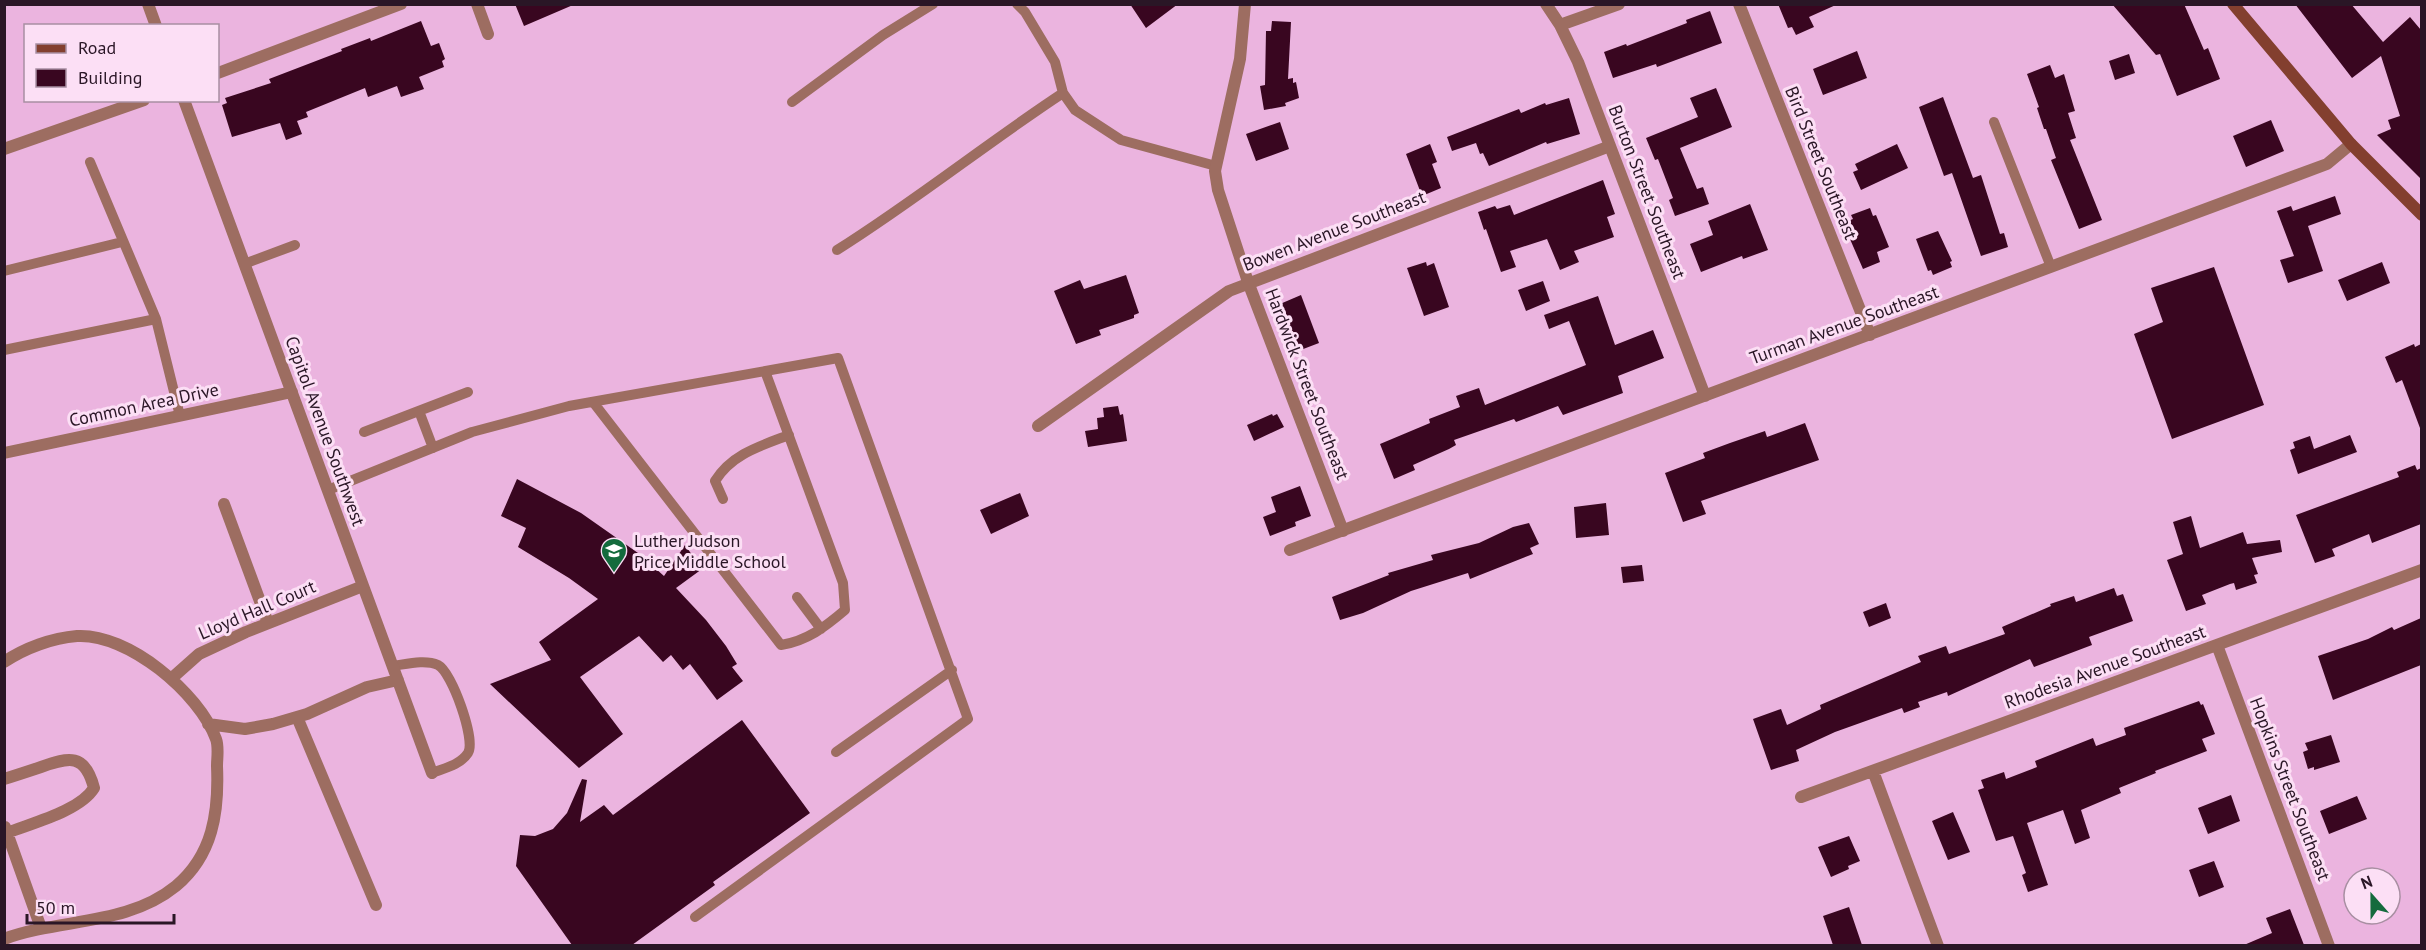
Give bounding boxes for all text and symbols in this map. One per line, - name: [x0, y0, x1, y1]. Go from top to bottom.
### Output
- legend: [24, 24, 219, 102]
- text: Road: [78, 36, 116, 59]
- text: Building: [78, 66, 142, 89]
- street label: Bird Street Southeast: [1780, 83, 1863, 243]
- street label: Burton Street Southeast: [1604, 102, 1691, 282]
- street label: Bowen Avenue Southeast: [1239, 185, 1428, 276]
- street label: Turman Avenue Southeast: [1746, 280, 1941, 369]
- street label: Hardwick Street Southeast: [1260, 285, 1355, 483]
- street label: Capitol Avenue Southwest: [280, 333, 371, 529]
- street label: Common Area Drive: [67, 377, 221, 432]
- place label: Luther Judson Price Middle School: [634, 529, 786, 573]
- school or university icon: Luther Judson Price Middle School: [599, 536, 629, 574]
- street label: Lloyd Hall Court: [195, 575, 319, 645]
- street label: Rhodesia Avenue Southeast: [2001, 619, 2208, 714]
- street label: Hopkins Street Southeast: [2245, 694, 2336, 884]
- north arrow: [2342, 866, 2402, 926]
- text: N: [2358, 871, 2375, 893]
- scale bar: [27, 887, 174, 925]
- text: 50 m: [36, 896, 75, 919]

